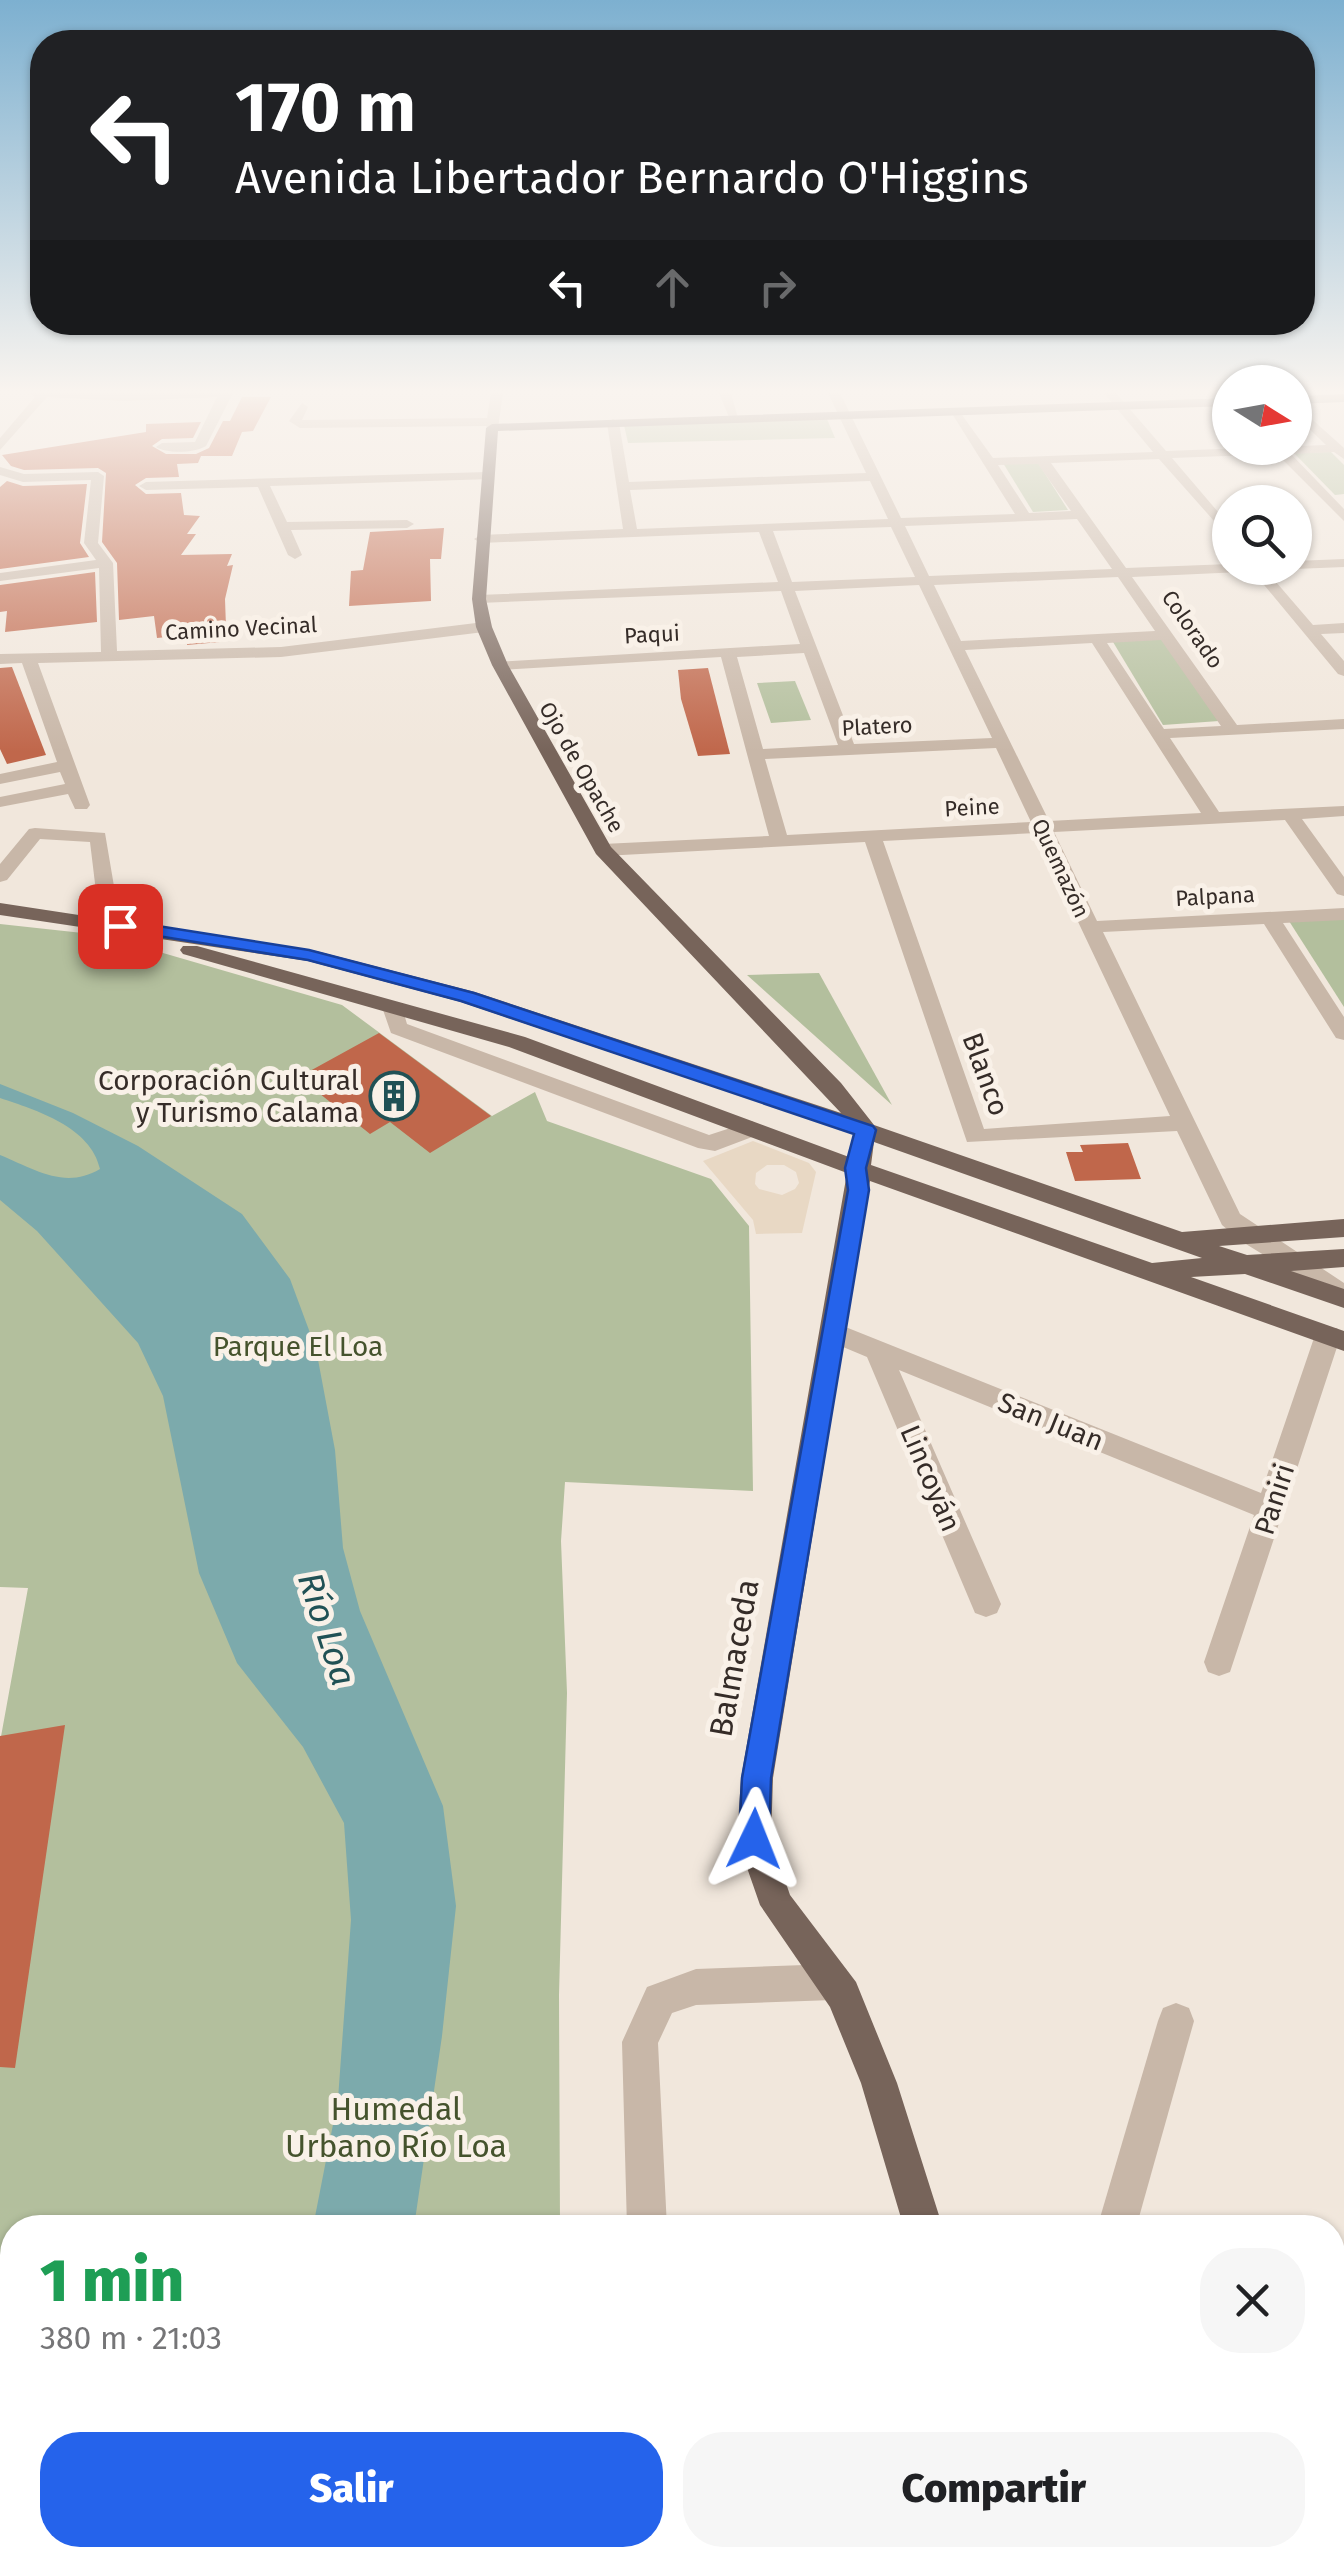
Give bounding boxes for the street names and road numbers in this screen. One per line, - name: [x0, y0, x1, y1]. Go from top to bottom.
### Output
- street label: Colorado: [1156, 585, 1229, 674]
- street label: Camino Vecinal: [164, 611, 318, 646]
- street label: Paqui: [623, 620, 681, 649]
- street label: Ojo de Opache: [533, 697, 630, 837]
- street label: Platero: [841, 711, 913, 742]
- street label: Peine: [944, 793, 1000, 822]
- street label: Quemazón: [1026, 814, 1095, 922]
- street label: Palpana: [1175, 881, 1255, 912]
- street label: Blanco: [955, 1028, 1016, 1120]
- street label: San Juan: [993, 1385, 1108, 1458]
- street label: Lincoyán: [893, 1420, 968, 1536]
- street label: Paniri: [1248, 1459, 1301, 1539]
- street label: Balmaceda: [701, 1576, 767, 1740]

